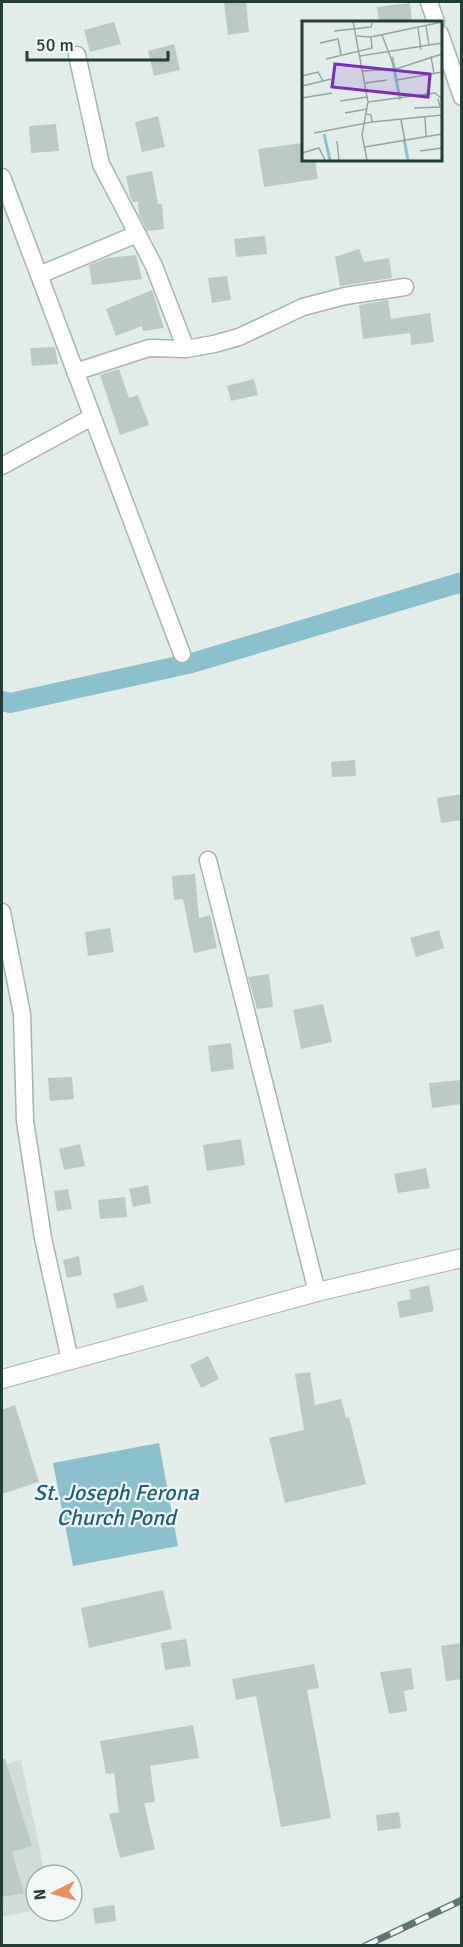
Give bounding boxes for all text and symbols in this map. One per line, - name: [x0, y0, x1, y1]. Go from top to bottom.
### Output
- inset map: [302, 21, 442, 160]
- scale bar: [27, 24, 168, 62]
- text: 50 m: [36, 34, 74, 56]
- water label: St. Joseph Ferona Church Pond: [33, 1479, 199, 1531]
- north arrow: [24, 1863, 84, 1923]
- text: N: [30, 1888, 51, 1901]

